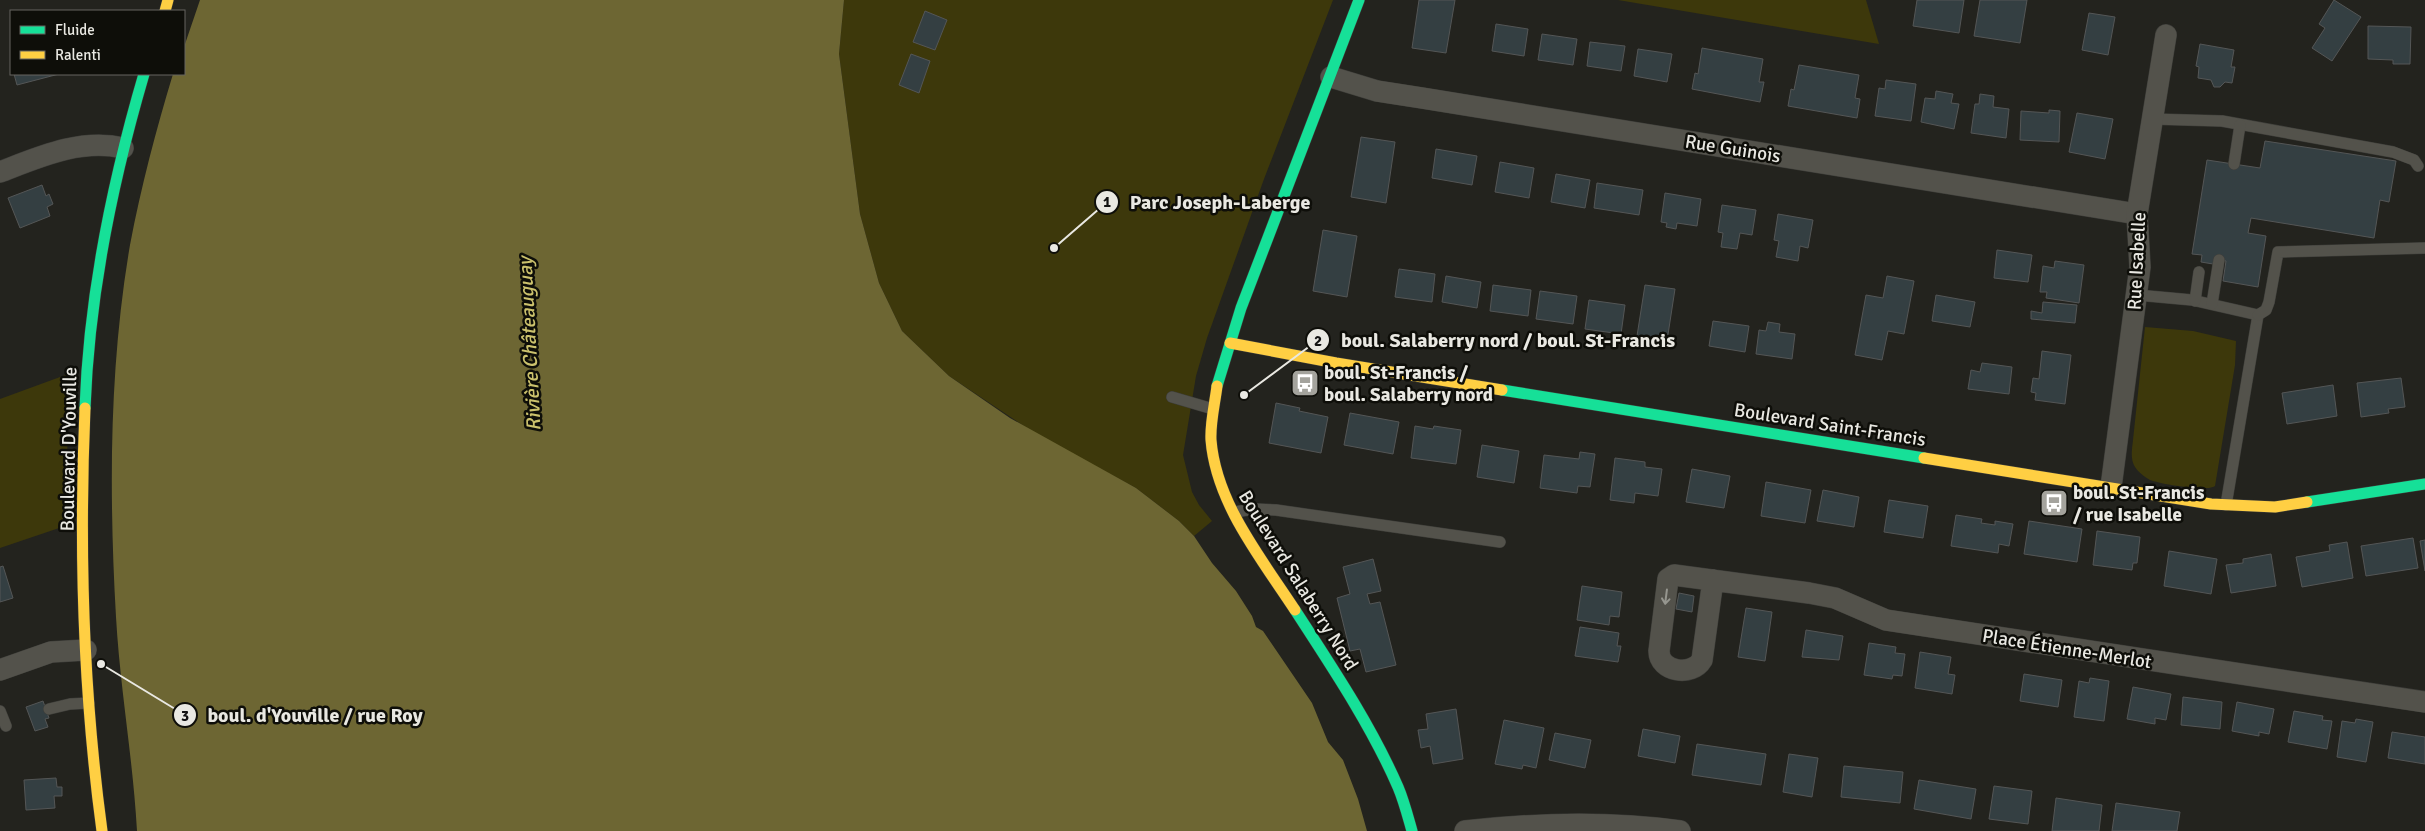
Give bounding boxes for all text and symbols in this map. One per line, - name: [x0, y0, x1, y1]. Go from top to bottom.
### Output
- legend: [10, 10, 185, 75]
- text: Fluide: [55, 21, 95, 39]
- text: Ralenti: [55, 46, 101, 64]
- street label: Rue Guinois: [1683, 130, 1782, 168]
- callout: Parc Joseph-Laberge: [1095, 185, 1321, 220]
- text: Parc Joseph-Laberge: [1130, 190, 1310, 215]
- text: 1: [1103, 193, 1111, 211]
- street label: Rue Isabelle: [2122, 211, 2152, 311]
- water label: Rivière Châteauguay: [512, 254, 547, 432]
- callout: boul. Salaberry nord / boul. St-Francis: [1306, 323, 1685, 358]
- text: boul. Salaberry nord / boul. St-Francis: [1341, 328, 1675, 353]
- text: 2: [1314, 332, 1322, 350]
- place label: boul. St-Francis / boul. Salaberry nord: [1324, 361, 1493, 407]
- street label: Boulevard D'Youville: [56, 367, 82, 531]
- bus stop icon: boul. St-Francis / boul. Salaberry nord: [1290, 368, 1320, 398]
- street label: Boulevard Saint-Francis: [1732, 398, 1927, 452]
- place label: boul. St-Francis / rue Isabelle: [2073, 481, 2204, 527]
- street label: Boulevard Salaberry Nord: [1233, 486, 1363, 675]
- bus stop icon: boul. St-Francis / rue Isabelle: [2039, 488, 2069, 518]
- one-way arrow: [1661, 589, 1671, 605]
- street label: Place Étienne-Merlot: [1981, 624, 2154, 674]
- callout: boul. d'Youville / rue Roy: [172, 698, 432, 733]
- text: boul. d'Youville / rue Roy: [207, 703, 423, 728]
- text: 3: [181, 707, 189, 725]

